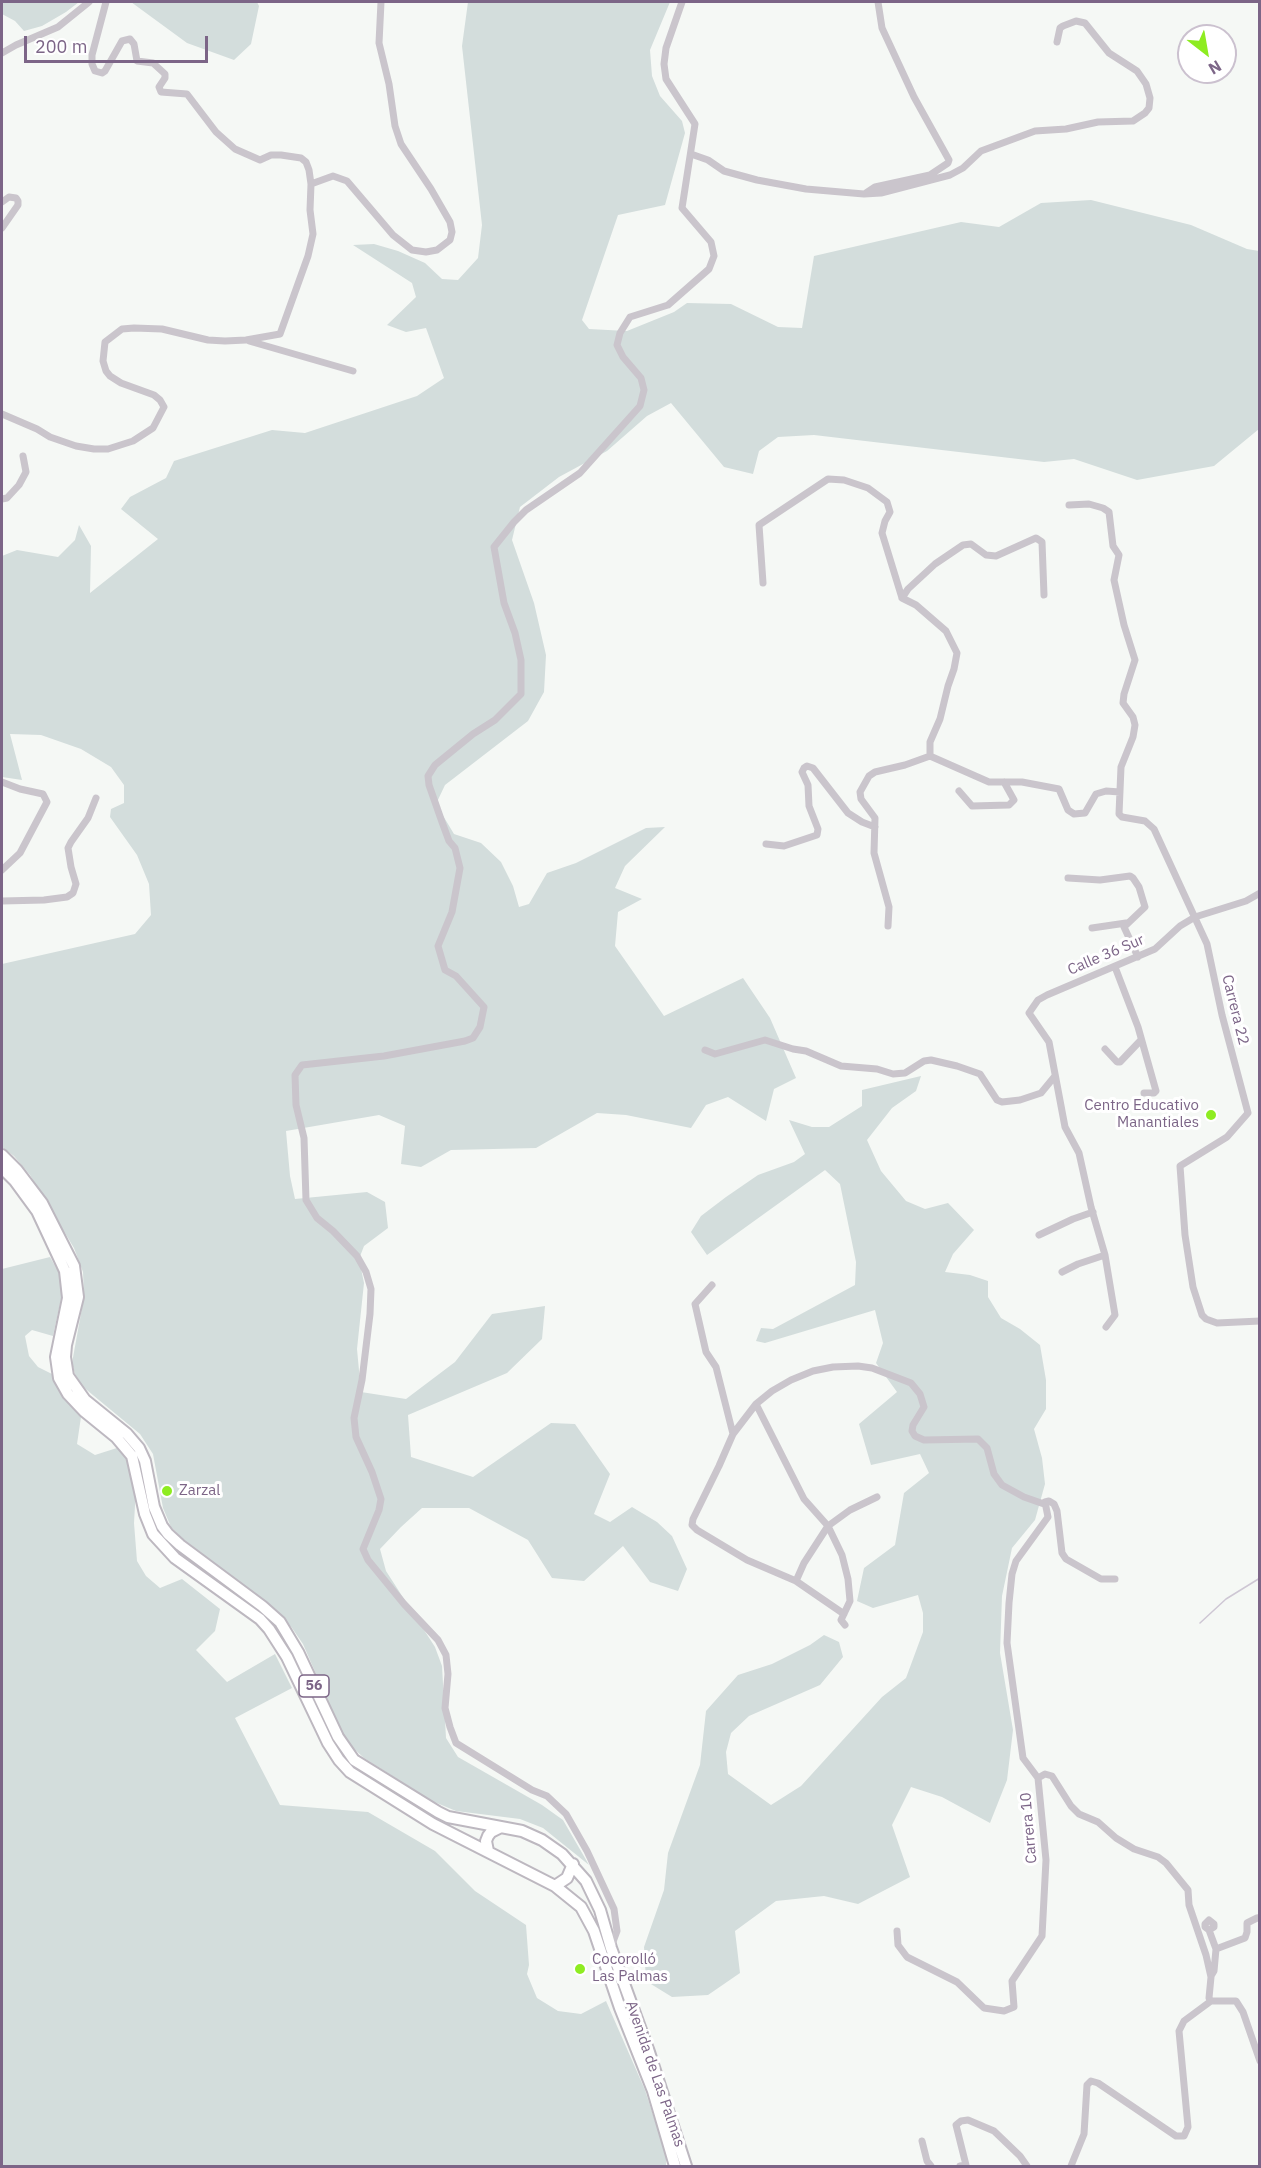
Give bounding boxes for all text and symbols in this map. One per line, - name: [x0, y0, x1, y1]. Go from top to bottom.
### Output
- scale bar: [27, 24, 212, 62]
- north arrow: [1177, 24, 1237, 84]
- text: 200 m: [35, 35, 87, 58]
- text: N: [1205, 56, 1225, 79]
- street label: Calle 36 Sur: [1065, 931, 1147, 979]
- street label: Carrera 22: [1218, 973, 1252, 1047]
- place label: Centro Educativo Manantiales: [1084, 1097, 1199, 1132]
- marker: Centro Educativo Manantiales: [1204, 1108, 1218, 1122]
- place label: Zarzal: [179, 1482, 220, 1500]
- marker: Zarzal: [160, 1484, 174, 1498]
- road number: 56: [299, 1675, 329, 1697]
- street label: Carrera 10: [1017, 1792, 1041, 1864]
- place label: Cocorolló Las Palmas: [592, 1951, 668, 1986]
- marker: Cocorolló Las Palmas: [573, 1962, 587, 1976]
- street label: Avenida de Las Palmas: [621, 1998, 689, 2150]

